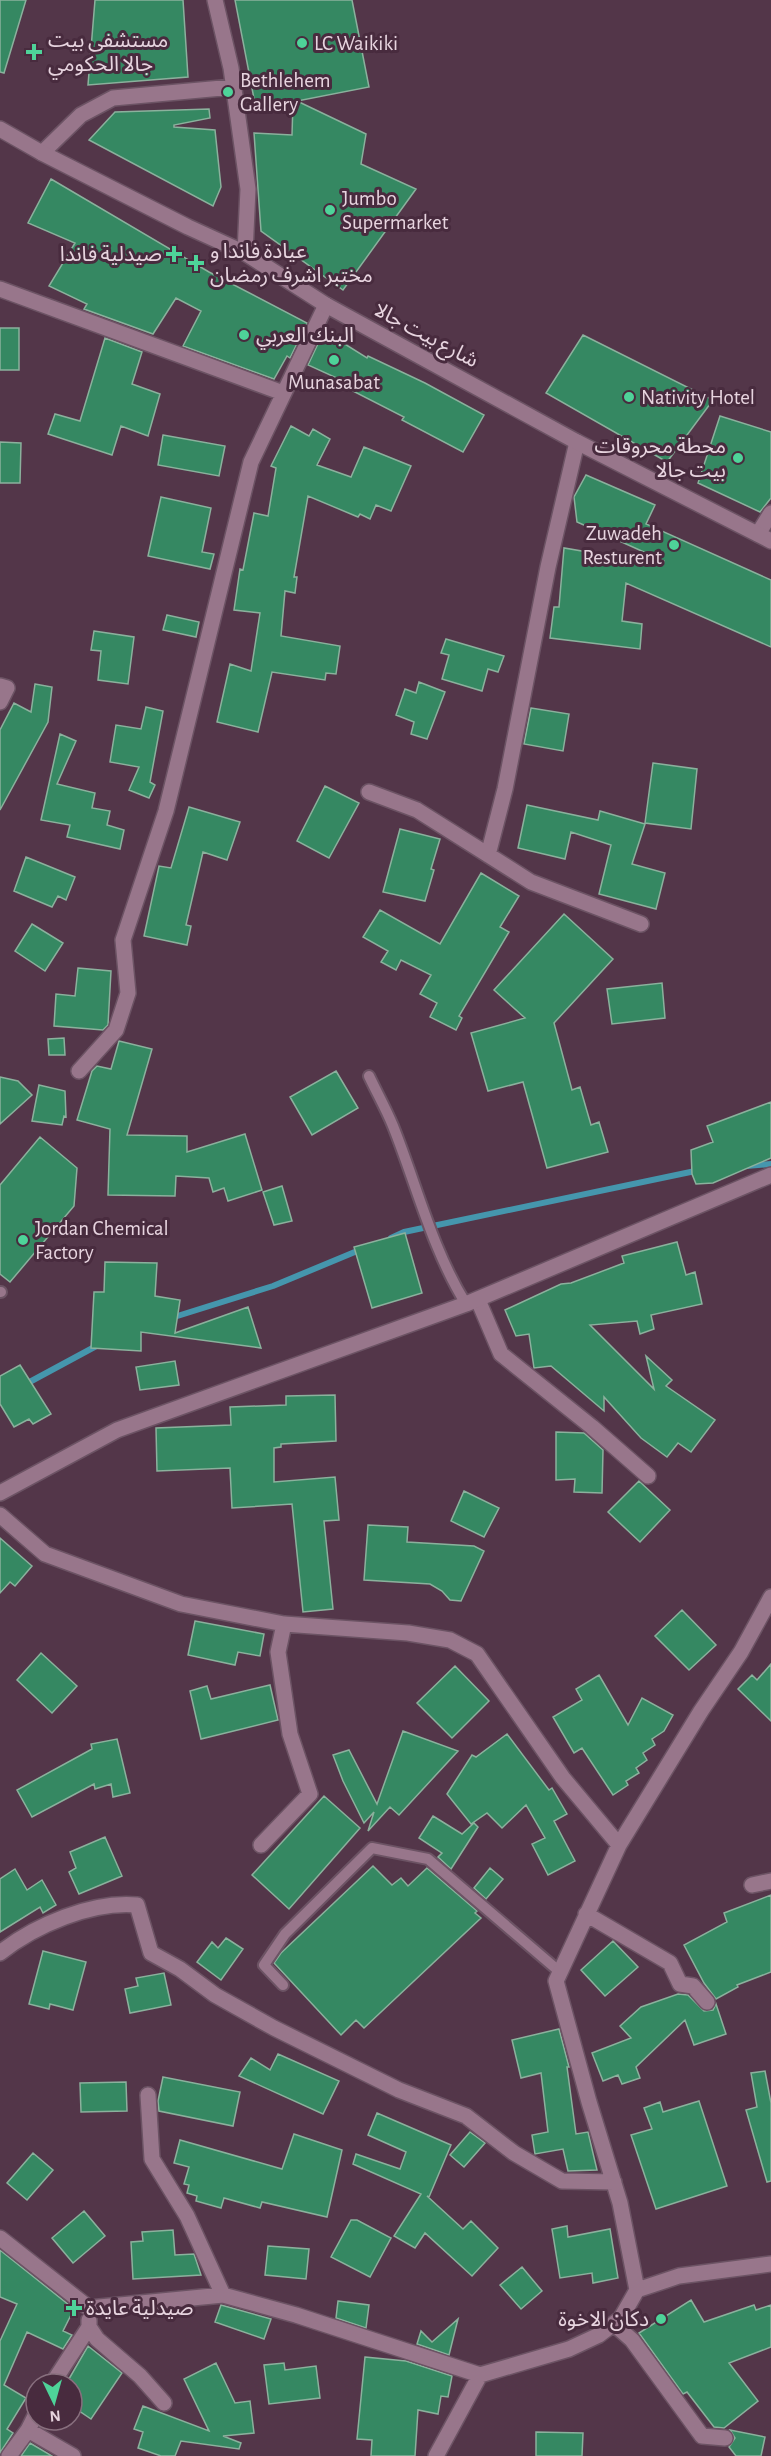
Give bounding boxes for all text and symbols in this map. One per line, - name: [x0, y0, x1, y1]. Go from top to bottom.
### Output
- place label: مستشفى بيت جالا الحكومي: [48, 30, 168, 79]
- place label: LC Waikiki: [314, 33, 398, 54]
- marker: LC Waikiki: [295, 36, 309, 50]
- marker: مستشفى بيت جالا الحكومي: [25, 43, 43, 61]
- place label: Bethlehem Gallery: [240, 70, 331, 115]
- marker: Bethlehem Gallery: [221, 85, 235, 99]
- place label: Jumbo Supermarket: [342, 188, 449, 233]
- marker: Jumbo Supermarket: [323, 203, 337, 217]
- place label: عيادة فاندا و مختبر اشرف رمضان: [210, 241, 373, 287]
- place label: صيدلية فاندا: [60, 244, 162, 265]
- marker: صيدلية فاندا: [167, 247, 181, 261]
- marker: عيادة فاندا و مختبر اشرف رمضان: [187, 254, 205, 272]
- street label: شارع بيت جالا: [368, 299, 482, 375]
- place label: البنك العربي: [256, 325, 354, 350]
- marker: البنك العربي: [237, 328, 251, 342]
- marker: Munasabat: [327, 353, 341, 367]
- place label: Munasabat: [288, 372, 380, 393]
- place label: Nativity Hotel: [641, 387, 755, 408]
- marker: Nativity Hotel: [622, 390, 636, 404]
- place label: محطة محروقات بيت جالا: [595, 436, 726, 481]
- marker: محطة محروقات بيت جالا: [731, 451, 745, 465]
- place label: Zuwadeh Resturent: [582, 523, 662, 568]
- marker: Zuwadeh Resturent: [667, 538, 681, 552]
- place label: Jordan Chemical Factory: [35, 1218, 169, 1263]
- marker: Jordan Chemical Factory: [16, 1233, 30, 1247]
- place label: صيدلية عايدة: [86, 2298, 194, 2319]
- marker: صيدلية عايدة: [67, 2301, 81, 2315]
- place label: دكان الاخوة: [558, 2309, 649, 2331]
- marker: دكان الاخوة: [654, 2312, 668, 2326]
- north arrow: [24, 2372, 84, 2432]
- text: N: [49, 2407, 61, 2424]

